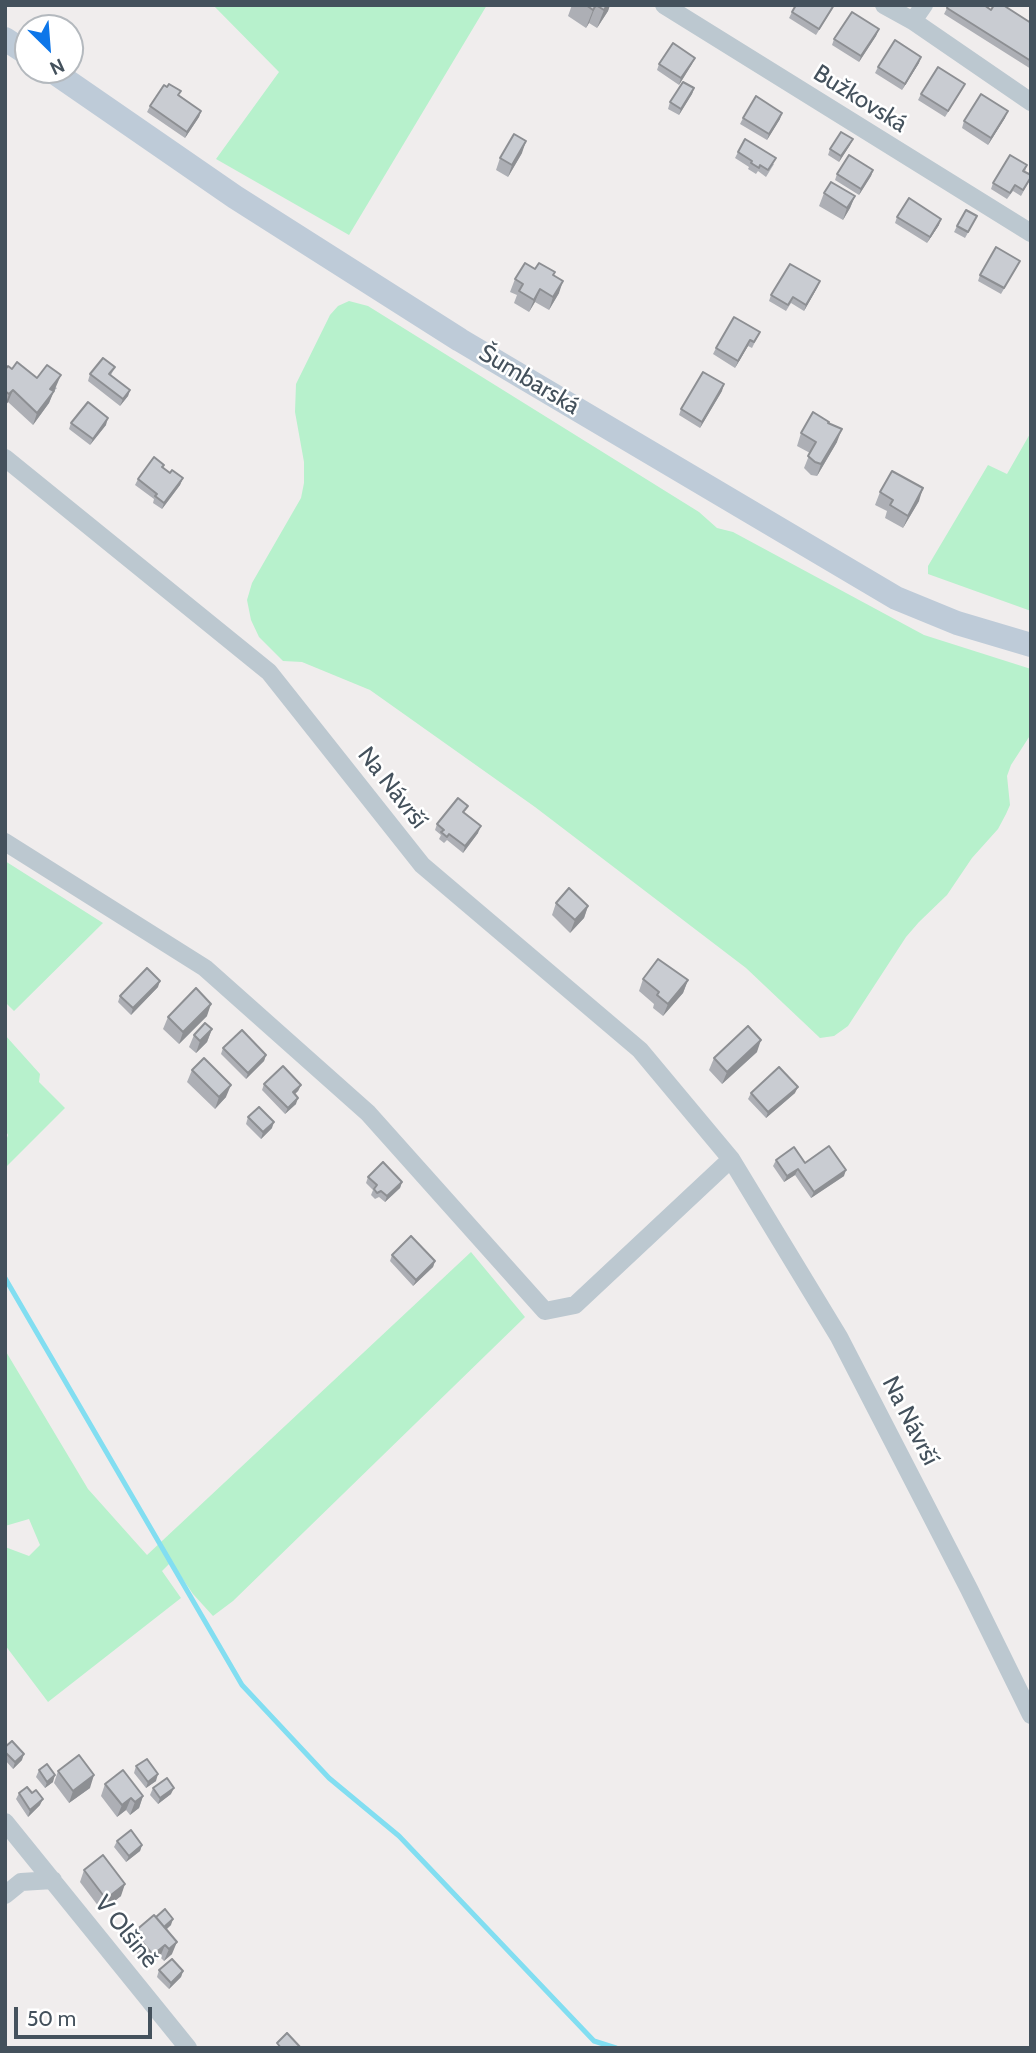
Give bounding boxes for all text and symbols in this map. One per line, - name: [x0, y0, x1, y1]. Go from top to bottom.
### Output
- north arrow: [14, 14, 84, 84]
- text: N: [46, 53, 68, 80]
- street label: Bužkovská: [808, 59, 912, 139]
- street label: Šumbarská: [474, 339, 584, 421]
- street label: Na Návrší: [351, 741, 433, 835]
- street label: Na Návrší: [875, 1372, 945, 1470]
- street label: V Olšině: [88, 1890, 164, 1974]
- scale bar: [18, 1994, 156, 2038]
- text: 50 m: [27, 2006, 76, 2031]

